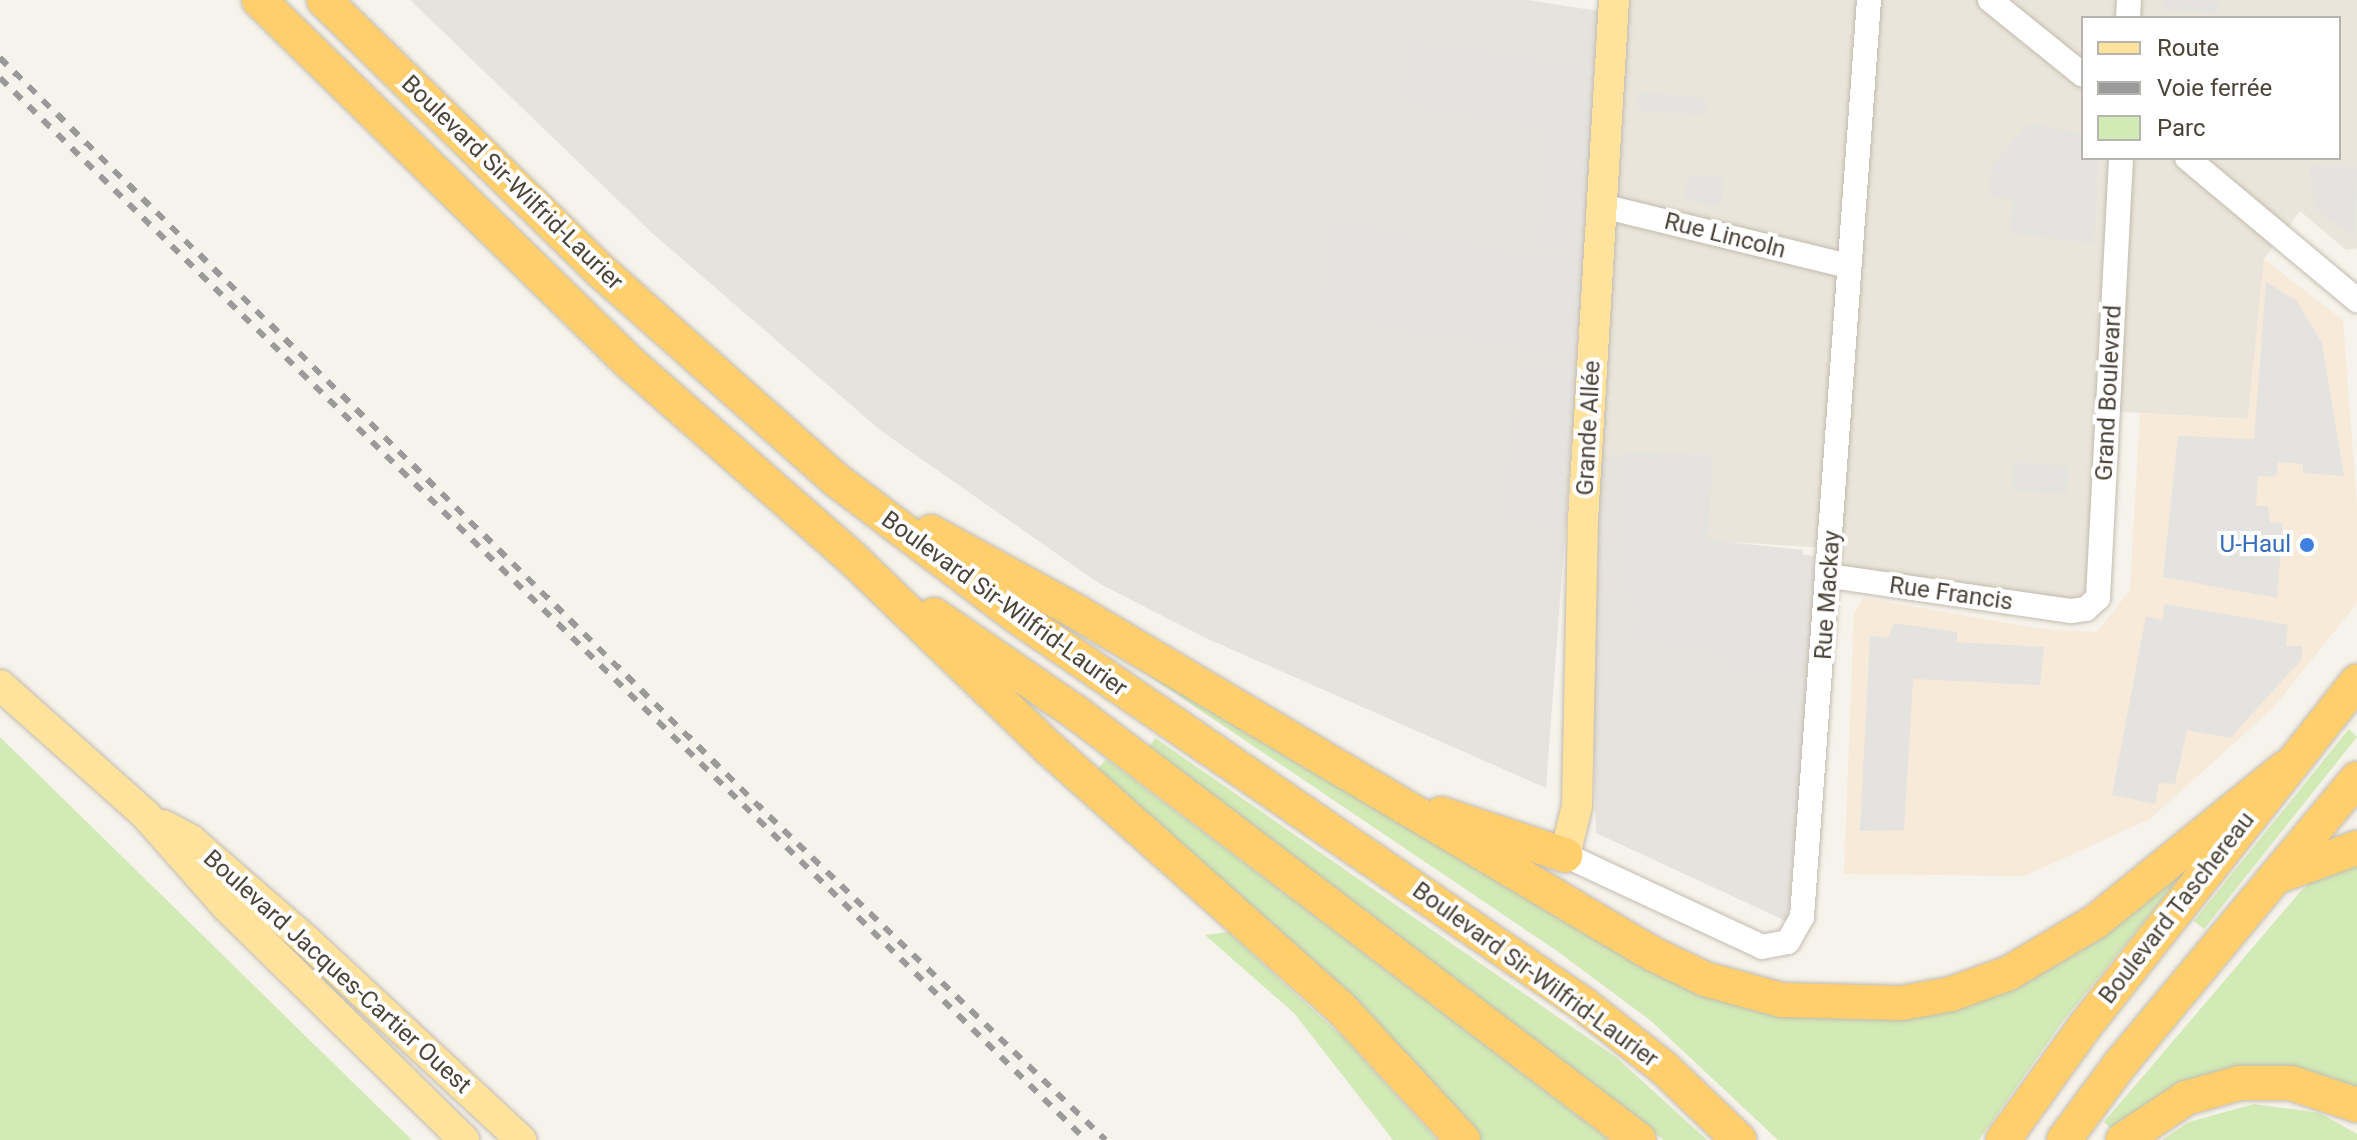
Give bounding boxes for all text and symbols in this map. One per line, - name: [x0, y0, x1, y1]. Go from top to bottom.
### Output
- legend: [2081, 16, 2341, 160]
- text: Route: [2157, 34, 2219, 62]
- street label: Boulevard Sir-Wilfrid-Laurier: [395, 70, 629, 296]
- text: Voie ferrée: [2157, 74, 2272, 102]
- text: Parc: [2157, 114, 2206, 142]
- street label: Rue Lincoln: [1661, 207, 1789, 265]
- street label: Grand Boulevard: [2090, 304, 2128, 482]
- street label: Grande Allée: [1571, 360, 1607, 496]
- street label: Boulevard Sir-Wilfrid-Laurier: [876, 505, 1132, 703]
- street label: Rue Mackay: [1809, 529, 1847, 661]
- place label: U-Haul: [2220, 531, 2291, 559]
- marker: U-Haul: [2298, 536, 2316, 554]
- street label: Rue Francis: [1887, 571, 2015, 617]
- street label: Boulevard Taschereau: [2093, 806, 2261, 1010]
- street label: Boulevard Jacques-Cartier Ouest: [197, 844, 477, 1100]
- street label: Boulevard Sir-Wilfrid-Laurier: [1407, 876, 1663, 1074]

